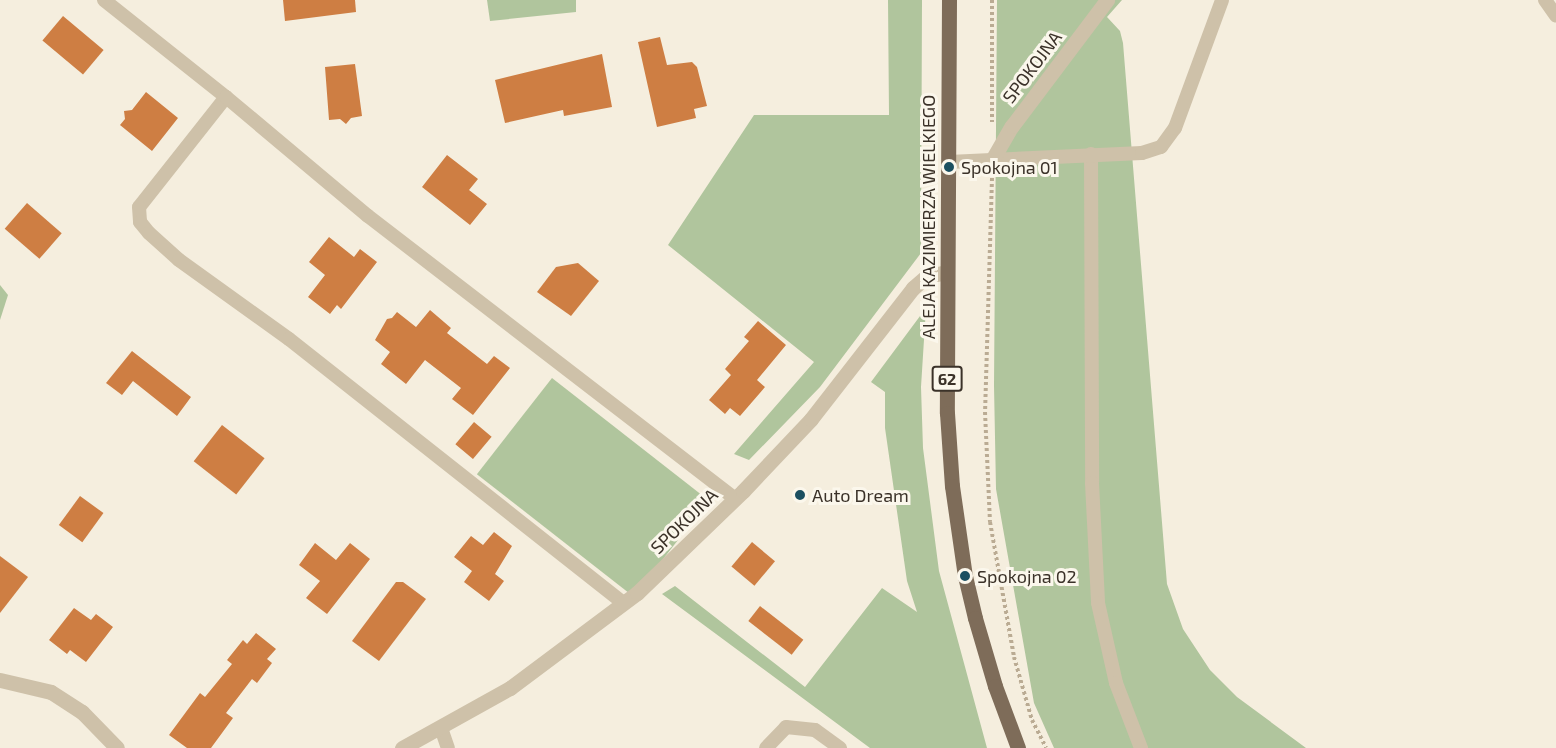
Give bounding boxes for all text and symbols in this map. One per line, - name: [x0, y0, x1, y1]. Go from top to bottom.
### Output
- street label: SPOKOJNA: [998, 27, 1066, 107]
- street label: ALEJA KAZIMIERZA WIELKIEGO: [917, 94, 939, 340]
- place label: Spokojna 01: [961, 156, 1058, 178]
- marker: Spokojna 01: [942, 160, 956, 174]
- road number: 62: [930, 366, 964, 392]
- street label: SPOKOJNA: [646, 484, 722, 558]
- place label: Auto Dream: [812, 484, 909, 506]
- marker: Auto Dream: [793, 488, 807, 502]
- place label: Spokojna 02: [977, 565, 1077, 587]
- marker: Spokojna 02: [958, 569, 972, 583]

